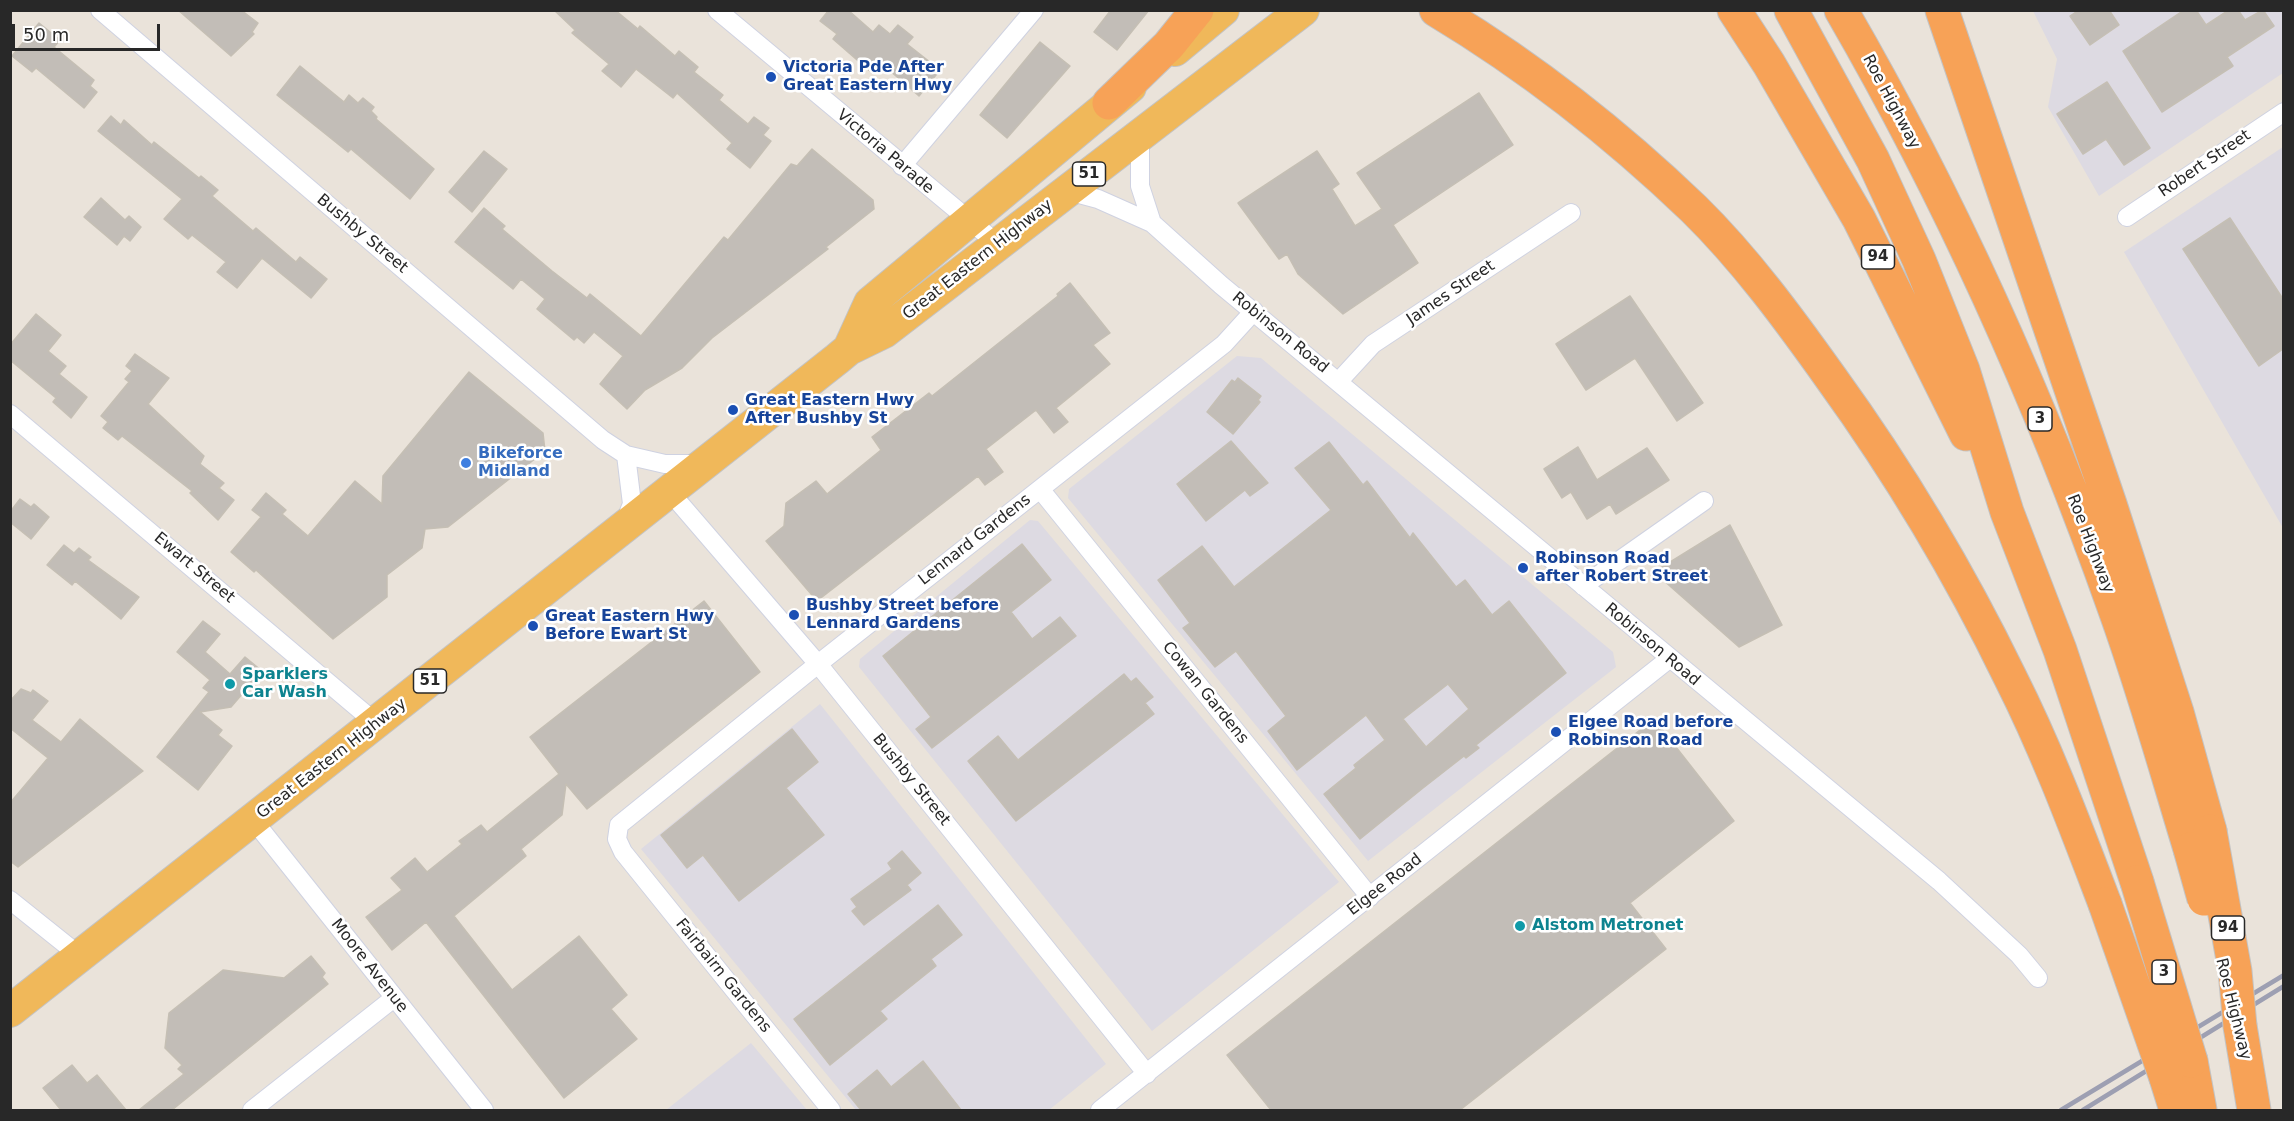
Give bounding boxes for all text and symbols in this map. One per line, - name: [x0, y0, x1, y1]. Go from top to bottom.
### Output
- scale bar: [15, 12, 164, 50]
- text: 50 m: [23, 24, 69, 45]
- street label: Roe Highway: [1858, 51, 1924, 153]
- place label: Victoria Pde After Great Eastern Hwy: [783, 58, 952, 96]
- marker: Victoria Pde After Great Eastern Hwy: [764, 70, 778, 84]
- street label: Victoria Parade: [833, 106, 937, 198]
- street label: Robert Street: [2155, 126, 2255, 202]
- road number: 51: [1072, 162, 1106, 186]
- street label: Bushby Street: [313, 190, 411, 278]
- street label: Great Eastern Highway: [899, 196, 1057, 324]
- road number: 94: [1862, 245, 1894, 269]
- street label: James Street: [1403, 257, 1499, 329]
- street label: Robinson Road: [1228, 288, 1332, 378]
- place label: Great Eastern Hwy After Bushby St: [745, 391, 914, 429]
- marker: Great Eastern Hwy After Bushby St: [726, 403, 740, 417]
- road number: 3: [2028, 407, 2052, 431]
- place label: Bikeforce Midland: [478, 444, 563, 482]
- marker: Bikeforce Midland: [459, 456, 473, 470]
- street label: Lennard Gardens: [915, 490, 1035, 590]
- street label: Roe Highway: [2062, 492, 2118, 596]
- street label: Ewart Street: [150, 529, 238, 607]
- place label: Robinson Road after Robert Street: [1535, 549, 1708, 587]
- marker: Robinson Road after Robert Street: [1516, 561, 1530, 575]
- place label: Bushby Street before Lennard Gardens: [806, 596, 999, 634]
- street label: Robinson Road: [1600, 600, 1704, 690]
- place label: Great Eastern Hwy Before Ewart St: [545, 607, 714, 645]
- marker: Bushby Street before Lennard Gardens: [787, 608, 801, 622]
- marker: Great Eastern Hwy Before Ewart St: [526, 619, 540, 633]
- street label: Cowan Gardens: [1158, 638, 1252, 748]
- place label: Sparklers Car Wash: [242, 665, 328, 703]
- road number: 51: [414, 669, 446, 693]
- marker: Sparklers Car Wash: [223, 677, 237, 691]
- street label: Great Eastern Highway: [253, 695, 411, 823]
- place label: Elgee Road before Robinson Road: [1568, 713, 1733, 751]
- marker: Elgee Road before Robinson Road: [1549, 725, 1563, 739]
- street label: Bushby Street: [868, 730, 954, 830]
- street label: Elgee Road: [1344, 850, 1426, 920]
- street label: Moore Avenue: [326, 915, 412, 1017]
- street label: Fairbairn Gardens: [671, 915, 775, 1037]
- place label: Alstom Metronet: [1532, 916, 1683, 936]
- road number: 94: [2212, 916, 2244, 940]
- marker: Alstom Metronet: [1513, 919, 1527, 933]
- street label: Roe Highway: [2211, 956, 2255, 1062]
- road number: 3: [2152, 960, 2176, 984]

